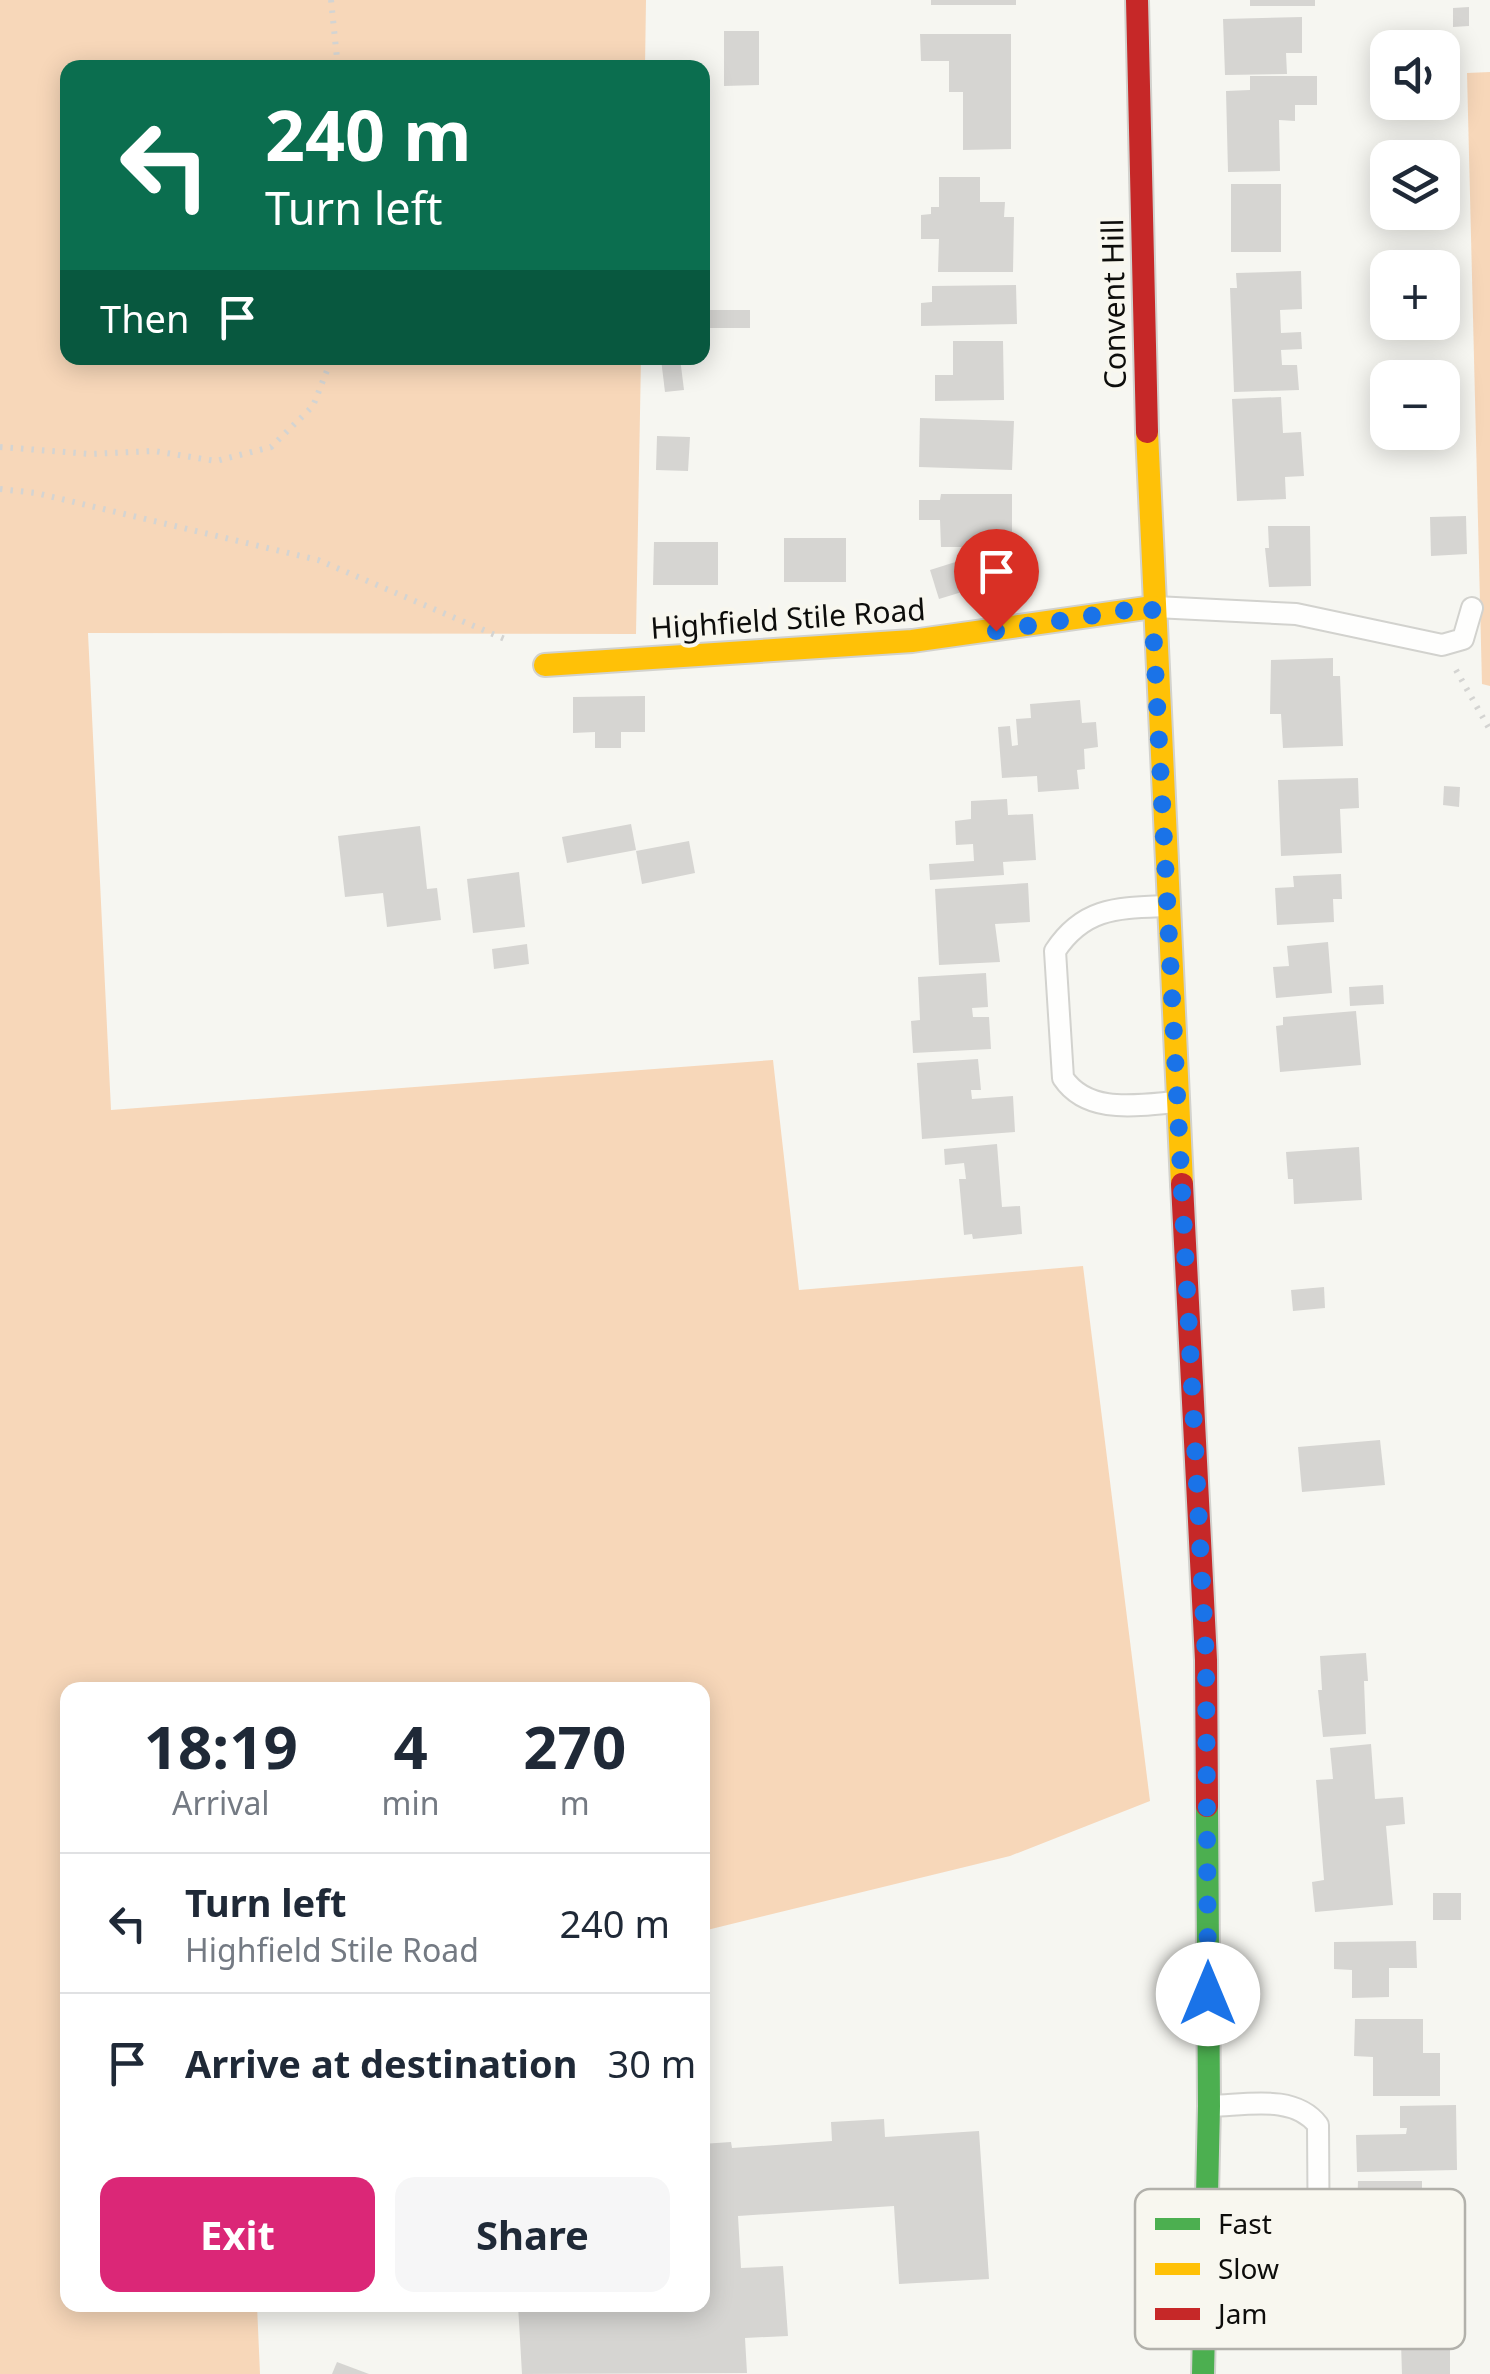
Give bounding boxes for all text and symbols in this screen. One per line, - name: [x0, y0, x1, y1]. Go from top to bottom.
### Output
- map controls: [1370, 30, 1460, 450]
- button: sound: [1370, 30, 1460, 120]
- text: 240 m: [265, 86, 472, 182]
- icon: left: [100, 100, 230, 230]
- button: layers: [1370, 140, 1460, 230]
- text: Turn left: [265, 177, 442, 238]
- street label: Convent Hill: [1091, 218, 1135, 390]
- button: +: [1370, 250, 1460, 340]
- icon: arrive: [210, 290, 265, 345]
- text: Then: [100, 292, 190, 344]
- button: −: [1370, 360, 1460, 450]
- pin: [954, 529, 1039, 632]
- icon: arrive: [969, 544, 1024, 599]
- street label: Highfield Stile Road: [649, 588, 927, 648]
- text: 18:19: [144, 1705, 298, 1787]
- text: 4: [393, 1705, 428, 1787]
- text: 270: [523, 1705, 626, 1787]
- text: Arrival: [172, 1781, 270, 1824]
- text: min: [382, 1781, 440, 1824]
- text: m: [560, 1781, 590, 1824]
- text: Turn left: [185, 1876, 347, 1928]
- icon: left: [100, 1896, 155, 1951]
- text: 240 m: [559, 1897, 670, 1949]
- text: Highfield Stile Road: [185, 1928, 479, 1971]
- position arrow: [1156, 1942, 1260, 2046]
- icon: arrive: [100, 2036, 155, 2091]
- text: Arrive at destination: [185, 2037, 577, 2089]
- text: 30 m: [607, 2037, 696, 2089]
- button: Exit: [100, 2177, 375, 2292]
- button: Share: [395, 2177, 670, 2292]
- legend: [1135, 2189, 1465, 2349]
- text: Fast: [1218, 2204, 1272, 2242]
- text: Slow: [1218, 2249, 1279, 2287]
- text: Jam: [1215, 2294, 1268, 2332]

